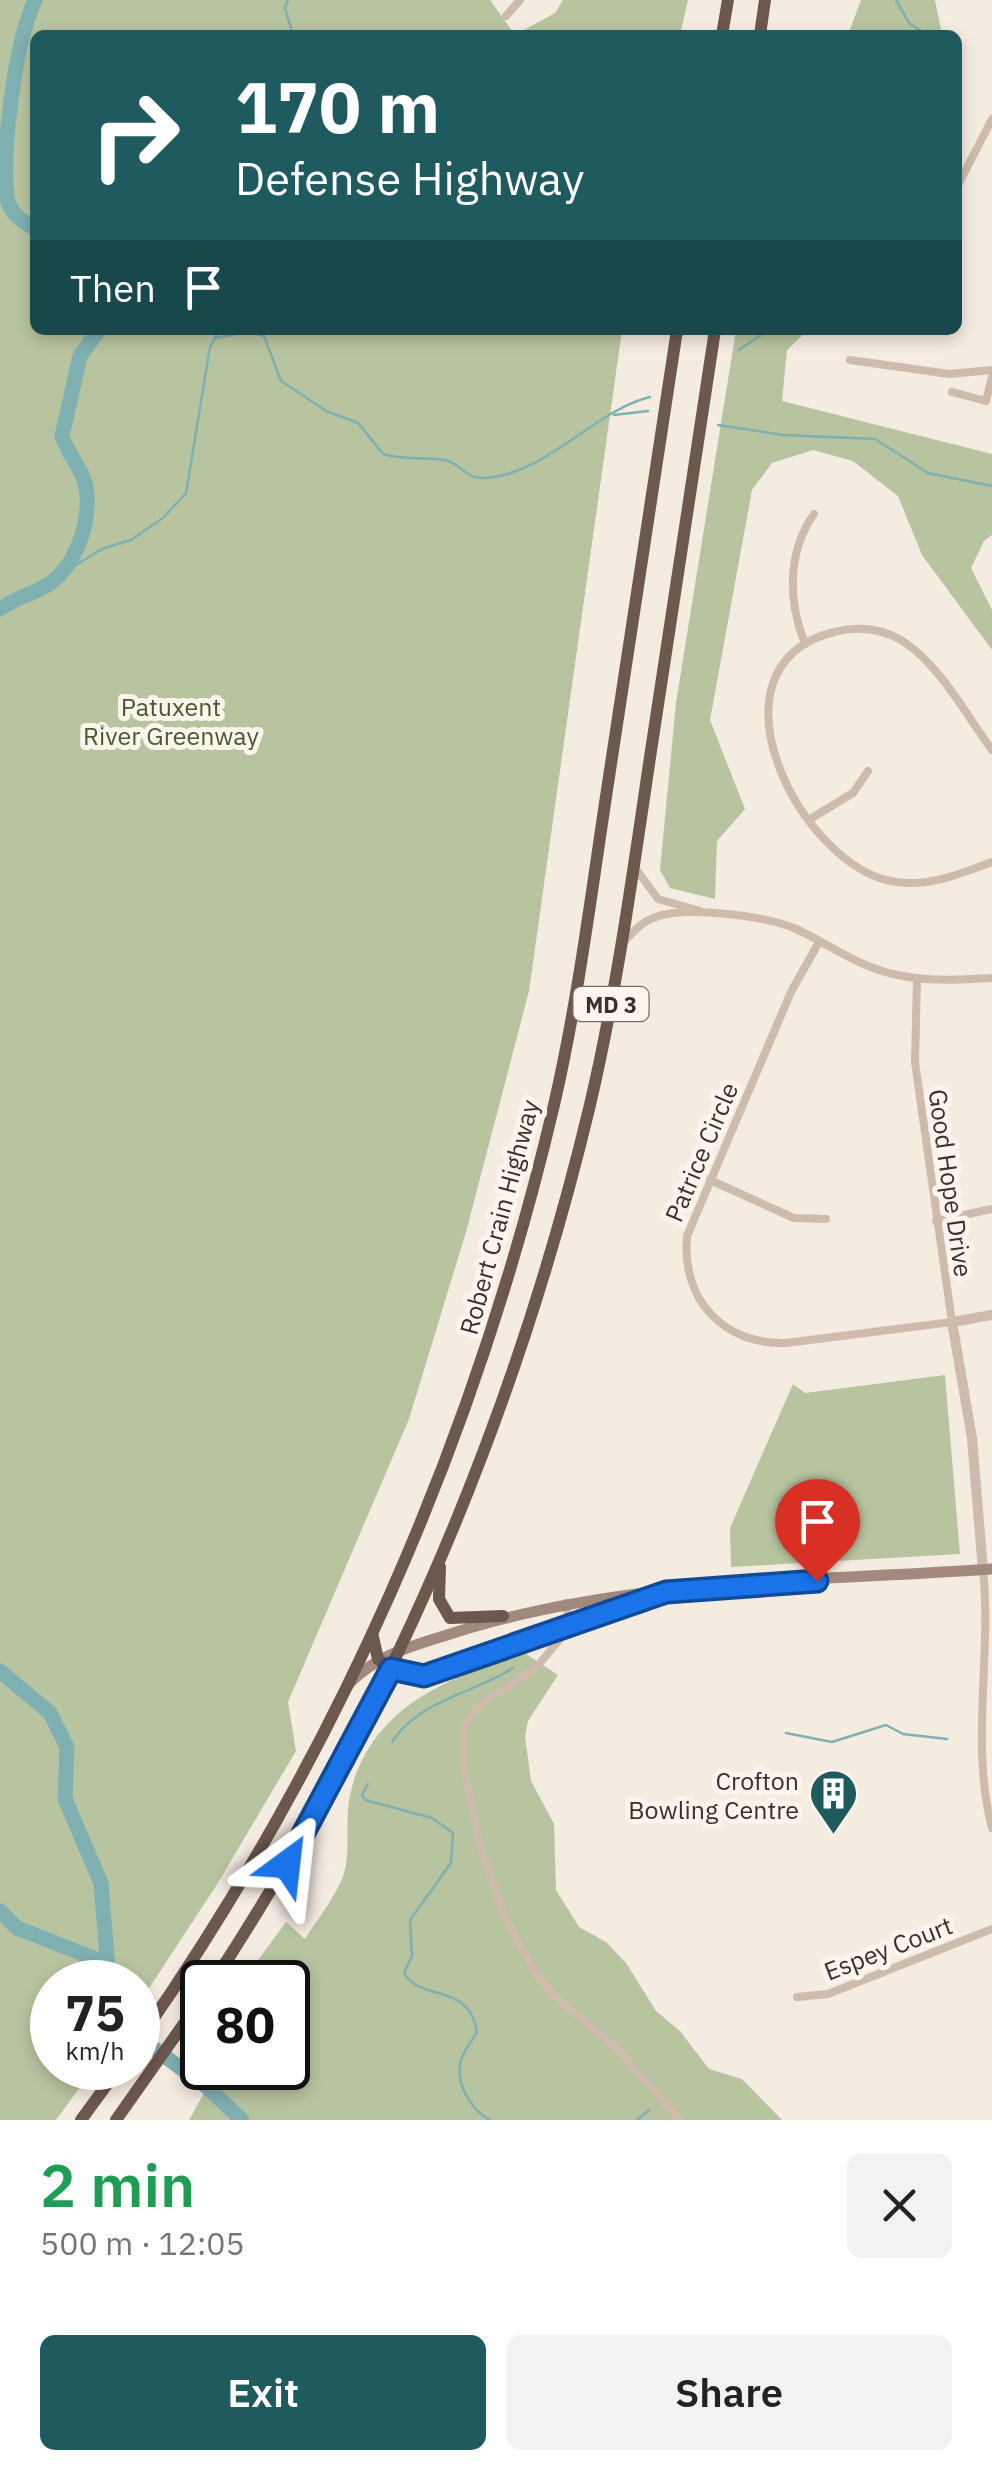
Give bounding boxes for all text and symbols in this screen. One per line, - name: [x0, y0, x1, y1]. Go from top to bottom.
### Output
- text: 170 m: [235, 61, 440, 152]
- icon: right: [70, 70, 200, 200]
- text: Defense Highway: [235, 149, 584, 207]
- icon: arrive: [176, 260, 231, 315]
- text: Then: [70, 263, 156, 312]
- park label: Patuxent River Greenway: [83, 690, 259, 752]
- road number: MD 3: [574, 987, 648, 1021]
- street label: Patrice Circle: [657, 1077, 745, 1227]
- street label: Good Hope Drive: [921, 1087, 981, 1279]
- street label: Robert Crain Highway: [452, 1095, 546, 1338]
- pin: [775, 1479, 860, 1582]
- icon: arrive: [790, 1494, 845, 1549]
- place label: Crofton Bowling Centre: [628, 1764, 799, 1826]
- building icon: Crofton Bowling Centre: [808, 1768, 860, 1836]
- position arrow: [235, 1812, 339, 1916]
- street label: Espey Court: [819, 1908, 957, 1988]
- speed limit sign: 80: [180, 1960, 310, 2090]
- text: 75: [65, 1980, 125, 2045]
- text: km/h: [66, 2034, 124, 2067]
- text: 2 min: [40, 2145, 195, 2224]
- button: close: [847, 2153, 952, 2258]
- text: 500 m · 12:05: [40, 2222, 245, 2264]
- button: Exit: [40, 2335, 486, 2450]
- button: Share: [506, 2335, 952, 2450]

